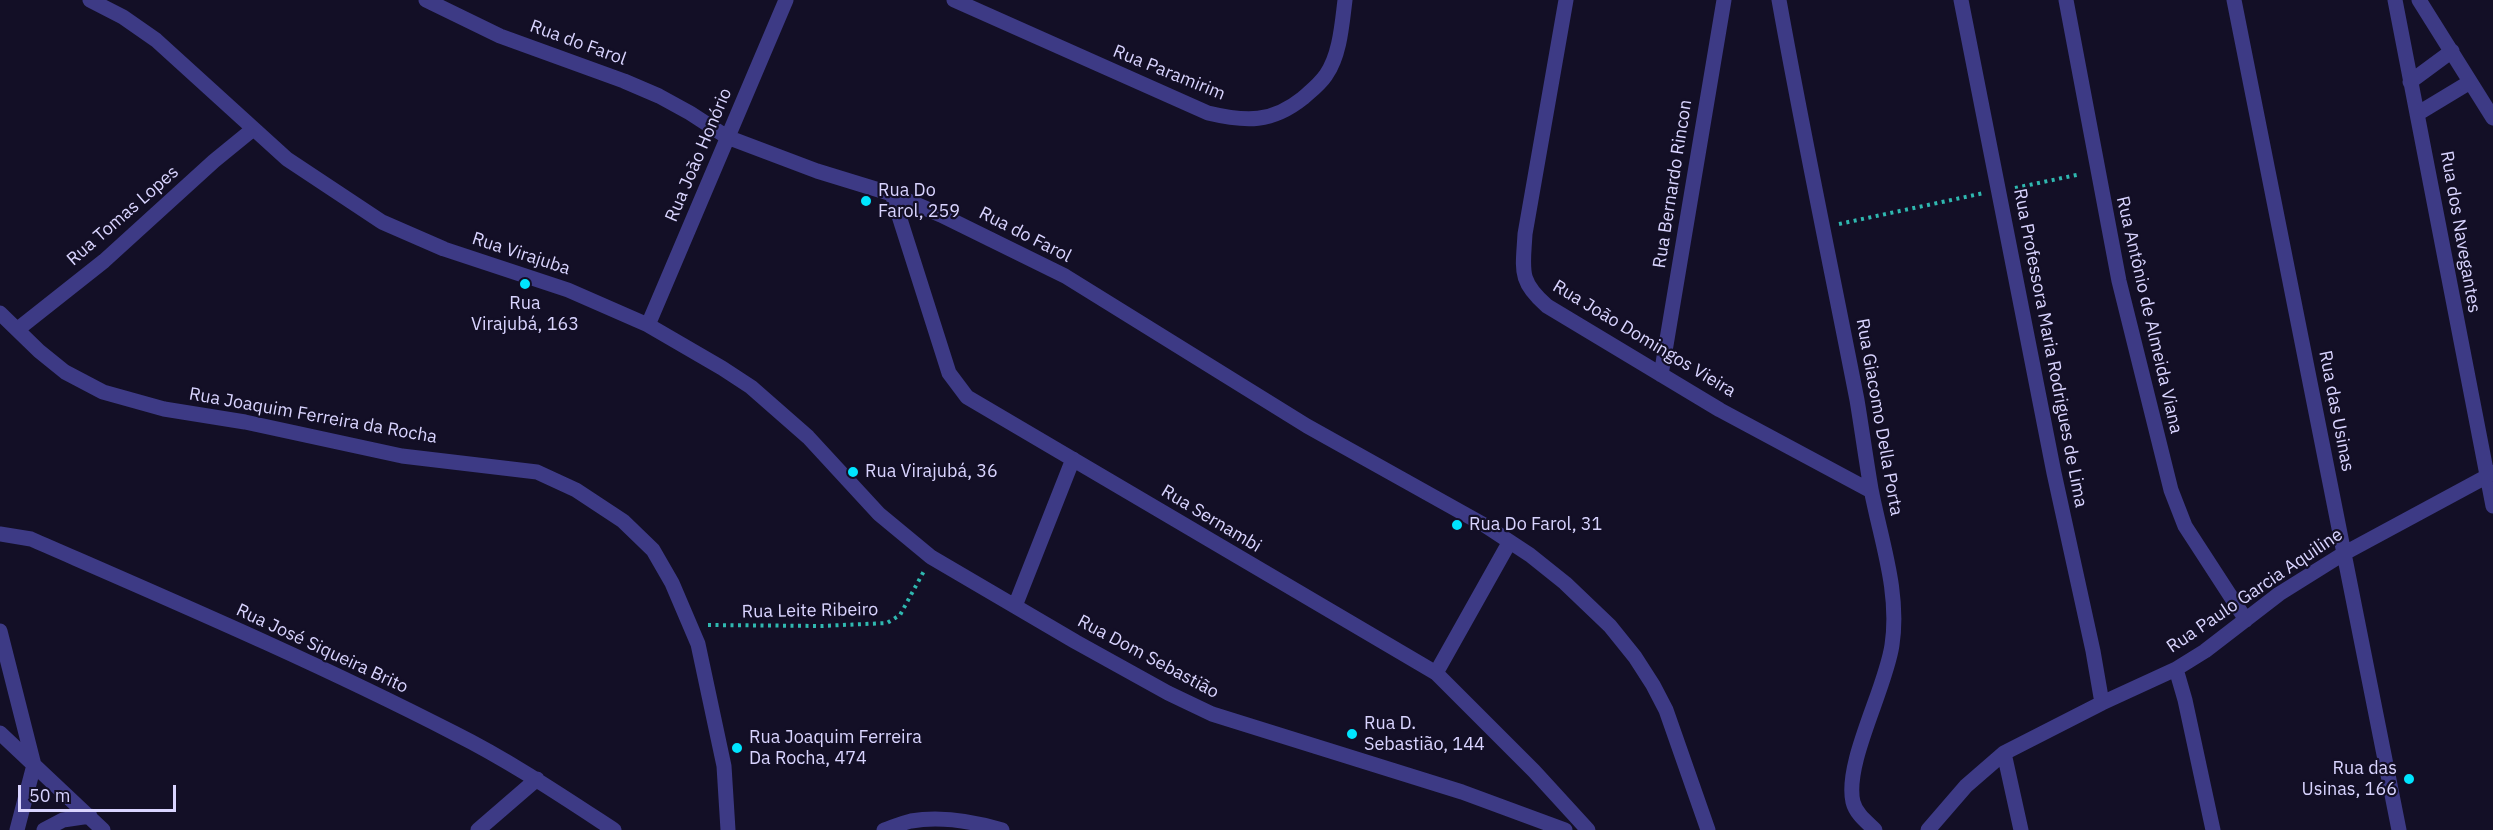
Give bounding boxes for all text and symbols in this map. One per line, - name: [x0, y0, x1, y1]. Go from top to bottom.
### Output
- street label: Rua do Farol: [527, 16, 629, 70]
- street label: Rua Paramirim: [1110, 41, 1228, 105]
- street label: Rua João Honório: [661, 85, 737, 225]
- street label: Rua Bernardo Rincon: [1649, 98, 1697, 270]
- street label: Rua dos Navegantes: [2435, 149, 2485, 315]
- street label: Rua Tomas Lopes: [63, 162, 183, 270]
- place label: Rua Do Farol, 259: [878, 180, 960, 222]
- street label: Rua Professora Maria Rodrigues de Lima: [2008, 187, 2092, 509]
- marker: Rua Do Farol, 259: [859, 194, 873, 208]
- street label: Rua Antônio de Almeida Viana: [2111, 194, 2187, 436]
- street label: Rua do Farol: [975, 202, 1075, 268]
- street label: Rua Virajuba: [469, 228, 573, 280]
- street label: Rua João Domingos Vieira: [1548, 276, 1740, 402]
- marker: Rua Virajubá, 163: [518, 277, 532, 291]
- place label: Rua Virajubá, 163: [471, 293, 579, 336]
- street label: Rua Giacomo Della Porta: [1851, 317, 1907, 517]
- street label: Rua das Usinas: [2314, 349, 2358, 473]
- street label: Rua Joaquim Ferreira da Rocha: [187, 384, 439, 448]
- place label: Rua Virajubá, 36: [865, 461, 998, 483]
- marker: Rua Virajubá, 36: [846, 465, 860, 479]
- street label: Rua Sernambi: [1157, 481, 1265, 557]
- place label: Rua Do Farol, 31: [1469, 514, 1602, 536]
- marker: Rua Do Farol, 31: [1450, 518, 1464, 532]
- street label: Rua Paulo Garcia Aquiline: [2163, 524, 2347, 658]
- street label: Rua Leite Ribeiro: [742, 599, 878, 623]
- street label: Rua José Siqueira Brito: [233, 600, 411, 698]
- street label: Rua Dom Sebastião: [1074, 611, 1222, 703]
- place label: Rua D. Sebastião, 144: [1364, 713, 1485, 756]
- place label: Rua Joaquim Ferreira Da Rocha, 474: [749, 727, 922, 770]
- marker: Rua D. Sebastião, 144: [1345, 727, 1359, 741]
- marker: Rua Joaquim Ferreira Da Rocha, 474: [730, 741, 744, 755]
- place label: Rua das Usinas, 166: [2301, 758, 2397, 800]
- marker: Rua das Usinas, 166: [2402, 772, 2416, 786]
- scale bar: [21, 773, 178, 811]
- text: 50 m: [29, 784, 71, 807]

